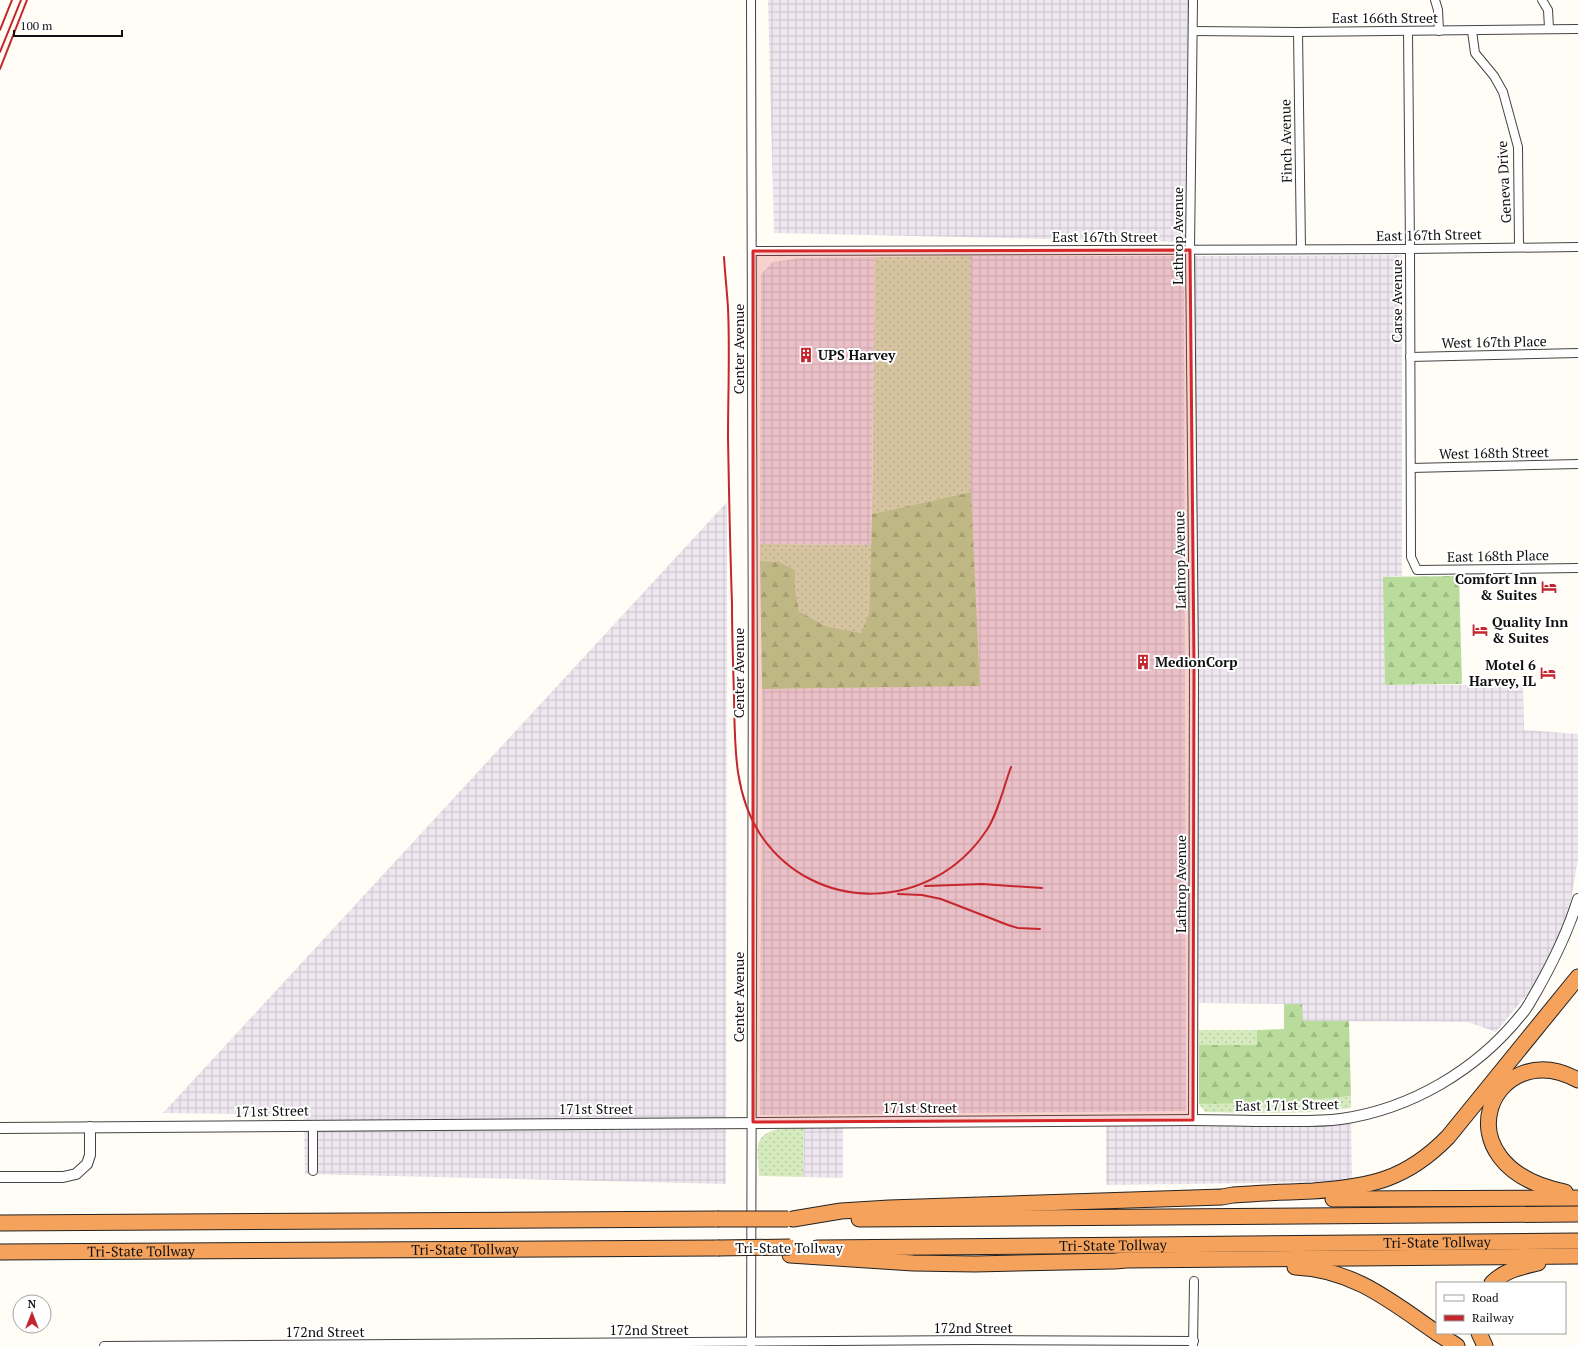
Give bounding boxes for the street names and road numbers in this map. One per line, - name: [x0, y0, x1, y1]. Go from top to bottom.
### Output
- street label: East 166th Street: [1332, 8, 1439, 27]
- street label: Finch Avenue: [1275, 99, 1296, 183]
- street label: Geneva Drive: [1492, 140, 1515, 224]
- street label: Lathrop Avenue: [1168, 187, 1187, 285]
- street label: East 167th Street: [1376, 224, 1483, 245]
- street label: East 167th Street: [1052, 227, 1159, 246]
- street label: Carse Avenue: [1387, 259, 1406, 343]
- street label: Center Avenue: [729, 304, 748, 394]
- street label: West 167th Place: [1441, 331, 1547, 352]
- street label: West 168th Street: [1439, 442, 1550, 463]
- street label: Lathrop Avenue: [1169, 511, 1190, 609]
- street label: East 168th Place: [1447, 545, 1549, 566]
- street label: Center Avenue: [729, 628, 748, 718]
- street label: Lathrop Avenue: [1171, 835, 1190, 933]
- street label: Center Avenue: [729, 952, 748, 1042]
- street label: East 171st Street: [1235, 1094, 1340, 1115]
- street label: 171st Street: [883, 1098, 958, 1117]
- street label: 171st Street: [559, 1099, 634, 1118]
- street label: 171st Street: [235, 1100, 310, 1121]
- street label: Tri-State Tollway: [1383, 1232, 1492, 1252]
- street label: Tri-State Tollway: [1059, 1235, 1168, 1255]
- street label: Tri-State Tollway: [735, 1238, 844, 1257]
- street label: Tri-State Tollway: [411, 1239, 520, 1259]
- street label: Tri-State Tollway: [87, 1241, 196, 1261]
- street label: 172nd Street: [933, 1318, 1013, 1337]
- street label: 172nd Street: [609, 1320, 689, 1339]
- street label: 172nd Street: [285, 1322, 365, 1341]

